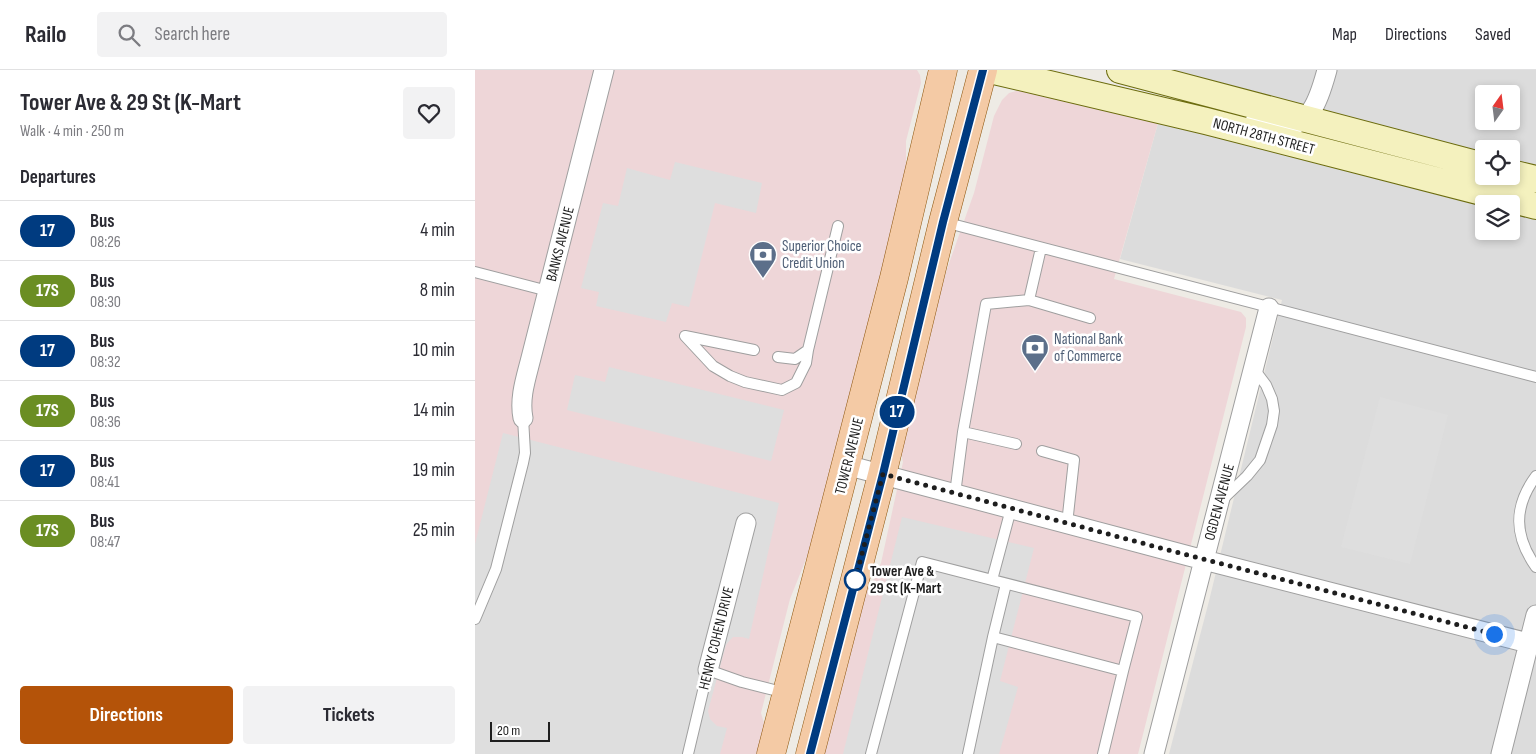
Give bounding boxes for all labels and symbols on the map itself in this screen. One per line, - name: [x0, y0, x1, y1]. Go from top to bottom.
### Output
- north arrow: [1475, 85, 1520, 130]
- street label: NORTH 28TH STREET: [1211, 114, 1317, 159]
- street label: BANKS AVENUE: [542, 205, 579, 284]
- place label: Superior Choice Credit Union: [782, 237, 862, 273]
- bank icon: Superior Choice Credit Union: [748, 240, 778, 279]
- place label: National Bank of Commerce: [1054, 330, 1123, 366]
- bank icon: National Bank of Commerce: [1020, 333, 1050, 372]
- line badge: 17: [875, 396, 919, 428]
- street label: TOWER AVENUE: [831, 416, 868, 497]
- street label: OGDEN AVENUE: [1200, 462, 1239, 543]
- place label: Tower Ave & 29 St (K-Mart: [870, 562, 942, 598]
- marker: Tower Ave & 29 St (K-Mart: [844, 569, 866, 591]
- street label: HENRY COHEN DRIVE: [695, 585, 738, 692]
- your location: [1482, 622, 1507, 647]
- scale bar: [490, 719, 550, 742]

